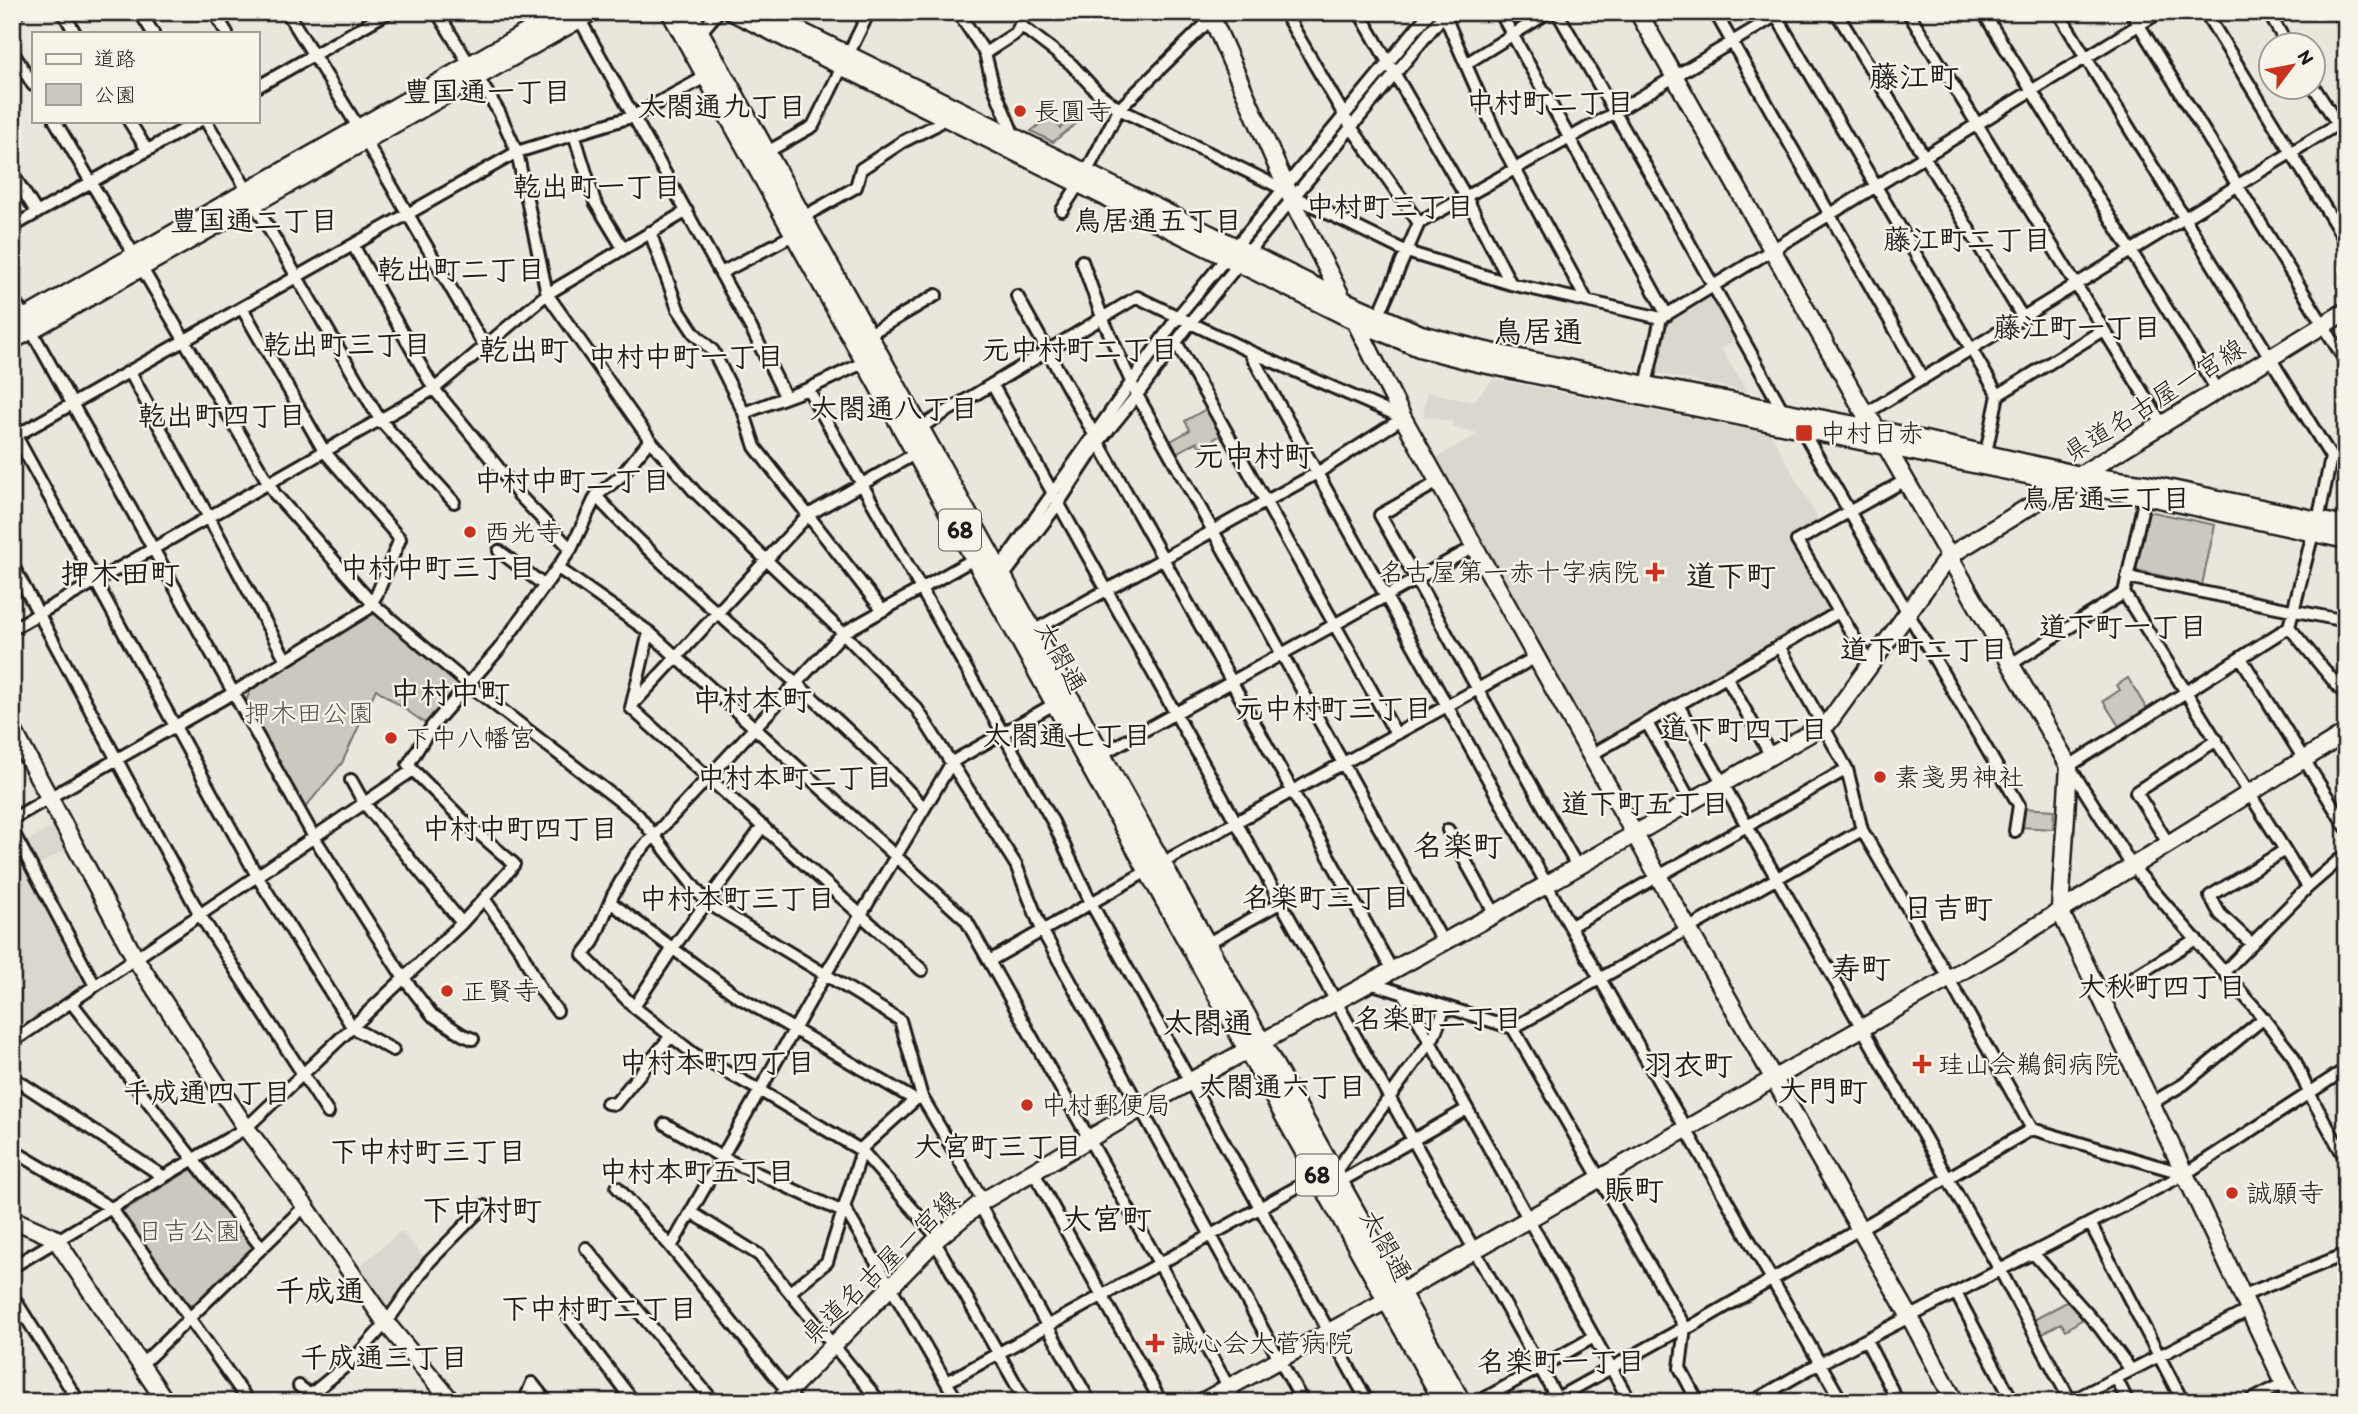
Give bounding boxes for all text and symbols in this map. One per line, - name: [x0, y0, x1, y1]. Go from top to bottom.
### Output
- legend: [32, 32, 259, 122]
- north arrow: [2256, 32, 2326, 102]
- text: 道路: [94, 46, 136, 71]
- text: N: [2293, 46, 2319, 69]
- district label: 藤江町: [1869, 58, 1959, 95]
- district label: 豊国通一丁目: [403, 74, 571, 108]
- text: 公園: [94, 82, 136, 107]
- district label: 中村町二丁目: [1466, 85, 1634, 119]
- district label: 太閤通九丁目: [638, 89, 806, 123]
- place label: 長圓寺: [1034, 95, 1112, 127]
- marker: 長圓寺: [1012, 103, 1028, 119]
- district label: 乾出町一丁目: [513, 169, 681, 203]
- district label: 中村町三丁目: [1306, 189, 1474, 223]
- district label: 豊国通二丁目: [170, 203, 338, 237]
- district label: 鳥居通五丁目: [1074, 203, 1242, 237]
- district label: 藤江町二丁目: [1883, 222, 2051, 256]
- district label: 乾出町二丁目: [377, 252, 545, 286]
- district label: 藤江町一丁目: [1993, 310, 2161, 344]
- district label: 鳥居通: [1493, 313, 1583, 350]
- district label: 乾出町三丁目: [263, 327, 431, 361]
- district label: 乾出町: [479, 331, 569, 368]
- street label: 県道名古屋一宮線: [2057, 331, 2251, 469]
- district label: 元中村町二丁目: [982, 332, 1178, 366]
- district label: 中村中町一丁目: [588, 339, 784, 373]
- district label: 太閤通八丁目: [810, 391, 978, 425]
- district label: 乾出町四丁目: [138, 398, 306, 432]
- place label: 中村日赤: [1820, 417, 1924, 449]
- marker: 中村日赤: [1794, 423, 1814, 443]
- district label: 元中村町: [1194, 437, 1314, 474]
- district label: 中村中町二丁目: [474, 463, 670, 497]
- district label: 鳥居通三丁目: [2022, 481, 2190, 515]
- road number: 68: [939, 509, 981, 550]
- place label: 西光寺: [484, 516, 562, 548]
- marker: 西光寺: [462, 524, 478, 540]
- district label: 中村中町三丁目: [340, 550, 536, 584]
- district label: 押木田町: [60, 555, 180, 592]
- place label: 名古屋第一赤十字病院: [1379, 556, 1639, 588]
- district label: 道下町: [1686, 557, 1776, 594]
- marker: 名古屋第一赤十字病院: [1645, 562, 1665, 582]
- district label: 道下町一丁目: [2039, 609, 2207, 643]
- street label: 太閤通: [1028, 615, 1094, 699]
- district label: 道下町二丁目: [1840, 632, 2008, 666]
- district label: 中村中町: [390, 674, 510, 711]
- district label: 中村本町: [692, 681, 812, 718]
- district label: 元中村町三丁目: [1236, 691, 1432, 725]
- park label: 押木田公園: [244, 697, 374, 729]
- district label: 道下町四丁目: [1660, 712, 1828, 746]
- district label: 太閤通七丁目: [983, 718, 1151, 752]
- place label: 下中八幡宮: [405, 722, 535, 754]
- marker: 下中八幡宮: [383, 730, 399, 746]
- district label: 中村本町二丁目: [697, 760, 893, 794]
- place label: 素戔男神社: [1894, 761, 2024, 793]
- marker: 素戔男神社: [1872, 769, 1888, 785]
- district label: 道下町五丁目: [1561, 786, 1729, 820]
- district label: 中村中町四丁目: [422, 811, 618, 845]
- district label: 名楽町: [1413, 827, 1503, 864]
- district label: 名楽町三丁目: [1242, 880, 1410, 914]
- district label: 中村本町三丁目: [639, 881, 835, 915]
- district label: 日吉町: [1903, 889, 1993, 926]
- district label: 寿町: [1831, 949, 1891, 986]
- district label: 大秋町四丁目: [2078, 969, 2246, 1003]
- place label: 正賢寺: [461, 975, 539, 1007]
- marker: 正賢寺: [439, 983, 455, 999]
- district label: 名楽町二丁目: [1354, 1001, 1522, 1035]
- district label: 太閤通: [1163, 1004, 1253, 1041]
- district label: 中村本町四丁目: [619, 1045, 815, 1079]
- district label: 羽衣町: [1643, 1046, 1733, 1083]
- place label: 珪山会鵜飼病院: [1938, 1048, 2120, 1080]
- marker: 珪山会鵜飼病院: [1912, 1054, 1932, 1074]
- district label: 太閤通六丁目: [1198, 1069, 1366, 1103]
- district label: 大門町: [1778, 1072, 1868, 1109]
- district label: 千成通四丁目: [123, 1075, 291, 1109]
- place label: 中村郵便局: [1041, 1089, 1171, 1121]
- marker: 中村郵便局: [1019, 1097, 1035, 1113]
- district label: 大宮町三丁目: [914, 1129, 1082, 1163]
- district label: 下中村町三丁目: [330, 1134, 526, 1168]
- district label: 中村本町五丁目: [599, 1154, 795, 1188]
- road number: 68: [1296, 1154, 1338, 1196]
- district label: 賑町: [1604, 1171, 1664, 1208]
- place label: 誠願寺: [2246, 1177, 2324, 1209]
- street label: 県道名古屋一宮線: [794, 1183, 966, 1351]
- marker: 誠願寺: [2224, 1185, 2240, 1201]
- district label: 下中村町: [422, 1191, 542, 1228]
- district label: 大宮町: [1062, 1200, 1152, 1237]
- street label: 太閤通: [1353, 1203, 1419, 1287]
- park label: 日吉公園: [137, 1215, 241, 1247]
- district label: 千成通: [275, 1272, 365, 1309]
- district label: 下中村町二丁目: [501, 1291, 697, 1325]
- place label: 誠心会大菅病院: [1171, 1327, 1353, 1359]
- marker: 誠心会大菅病院: [1145, 1333, 1165, 1353]
- district label: 千成通三丁目: [300, 1340, 468, 1374]
- district label: 名楽町一丁目: [1477, 1344, 1645, 1378]

